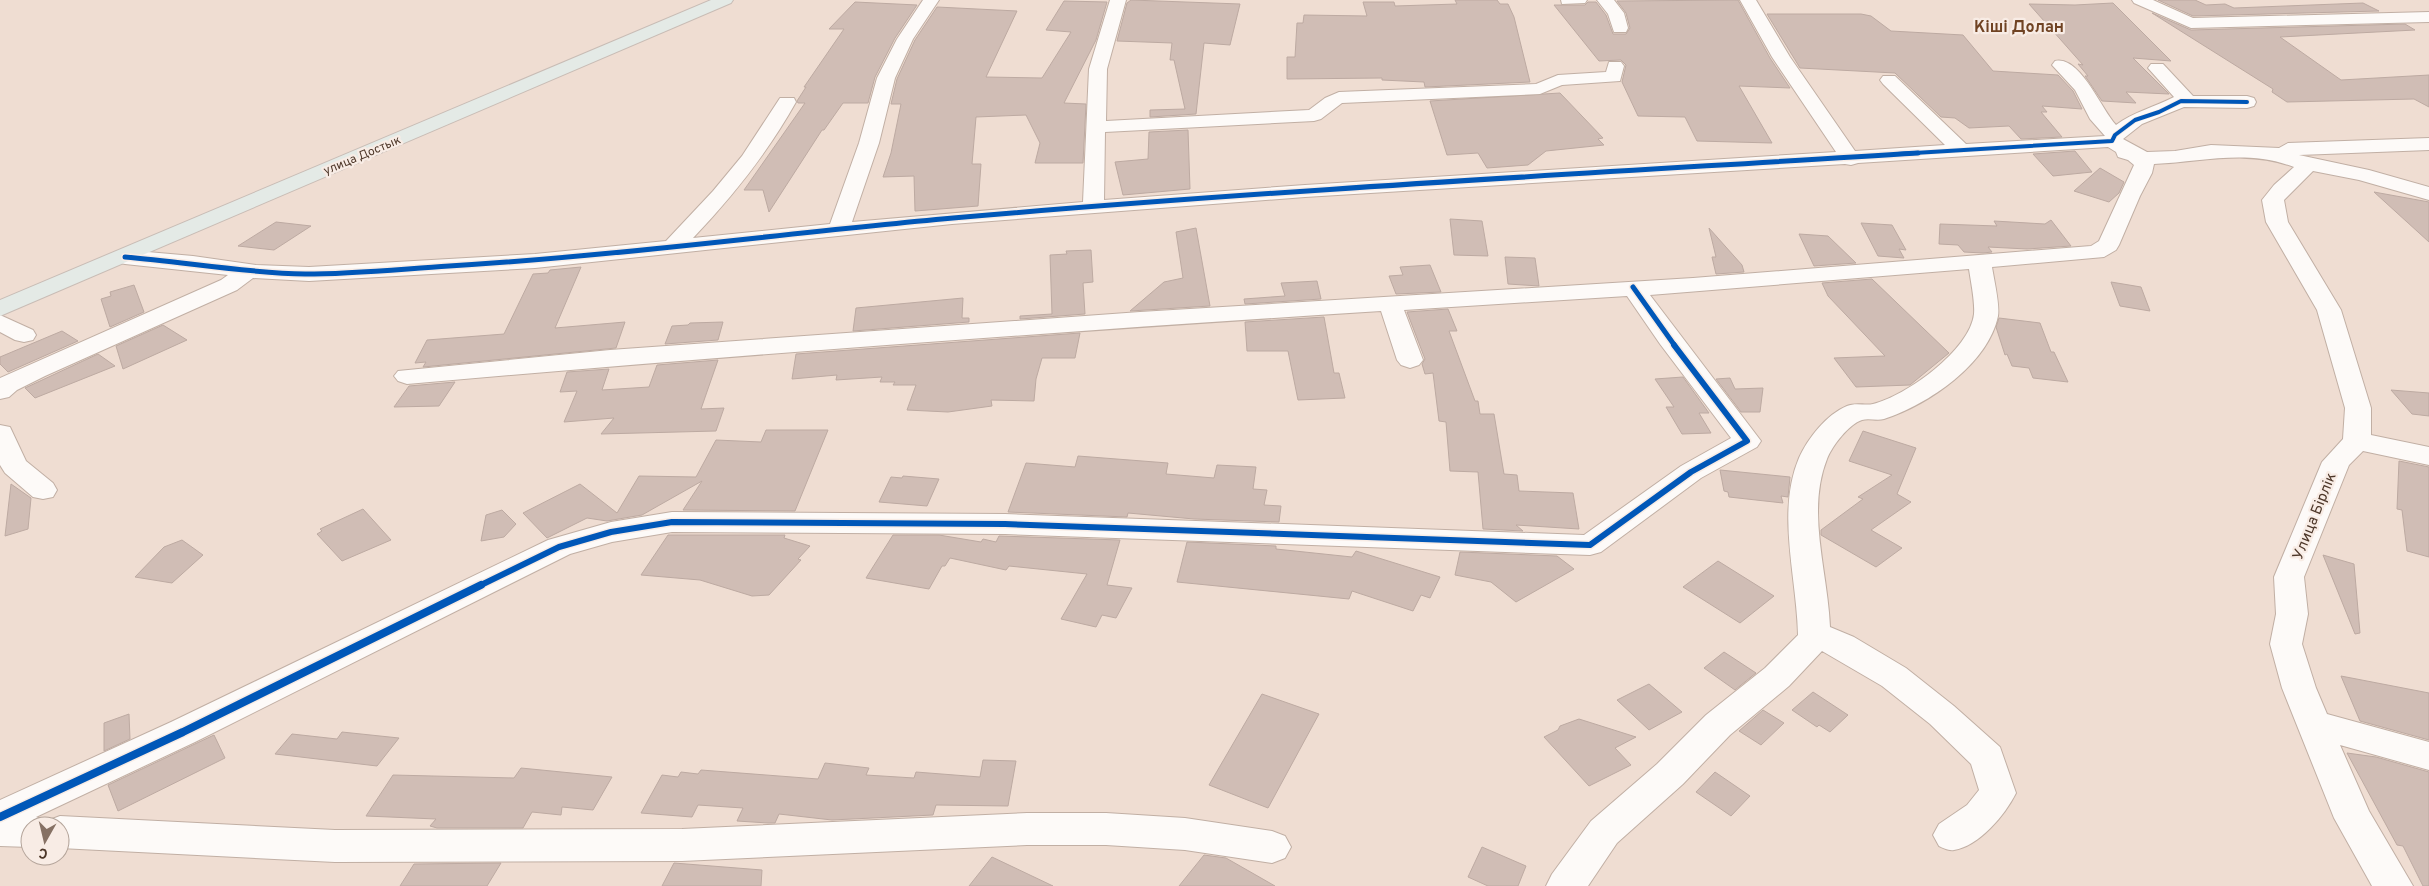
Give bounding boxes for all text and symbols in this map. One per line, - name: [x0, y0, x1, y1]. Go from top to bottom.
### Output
- district label: Кіші Долан: [1974, 18, 2064, 38]
- street label: улица Достык: [321, 132, 404, 179]
- street label: Улица Бірлік: [2289, 470, 2342, 563]
- north arrow: [20, 816, 70, 866]
- text: С: [38, 843, 49, 861]

